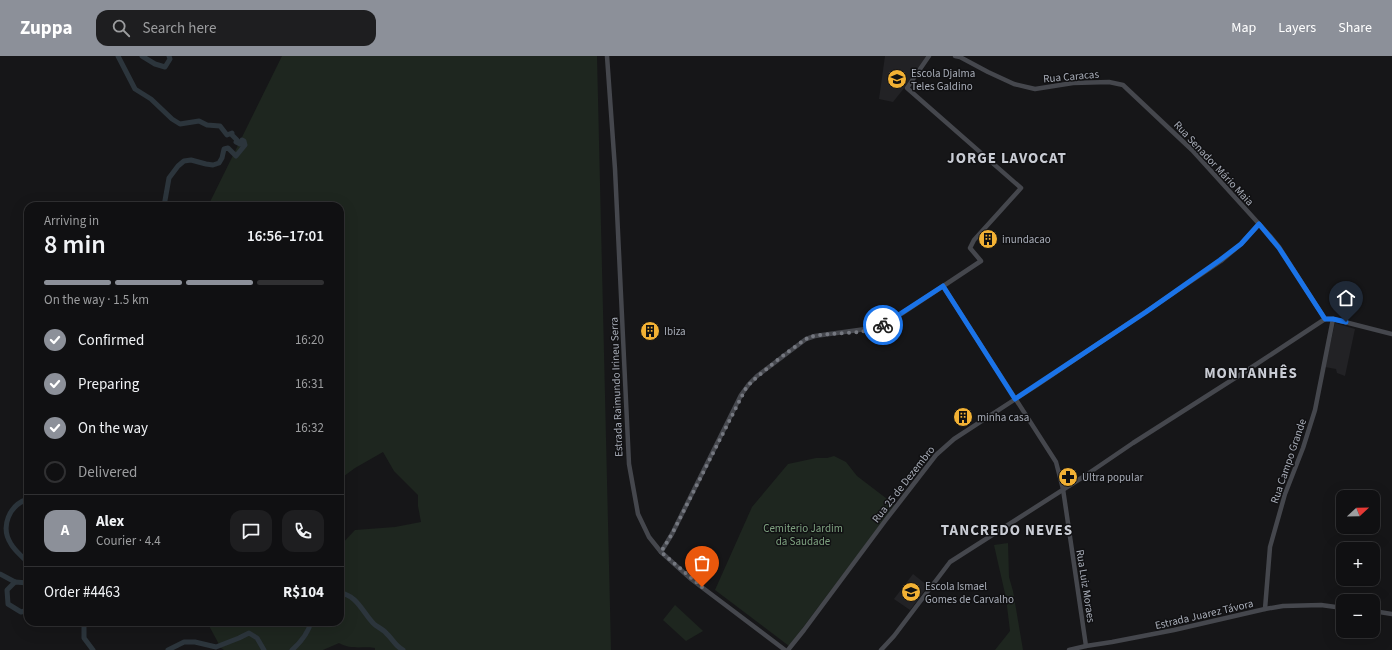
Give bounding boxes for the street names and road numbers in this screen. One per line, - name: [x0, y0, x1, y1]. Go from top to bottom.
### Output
- street label: Rua Caracas: [1043, 67, 1100, 86]
- street label: Rua Senador Mário Maia: [1170, 118, 1257, 209]
- street label: Estrada Raimundo Irineu Serra: [607, 317, 626, 457]
- street label: Rua Campo Grande: [1267, 416, 1310, 506]
- street label: Rua 25 de Dezembro: [869, 443, 938, 526]
- street label: Rua Luiz Moraes: [1072, 548, 1099, 624]
- street label: Estrada Juarez Távora: [1153, 596, 1255, 633]

